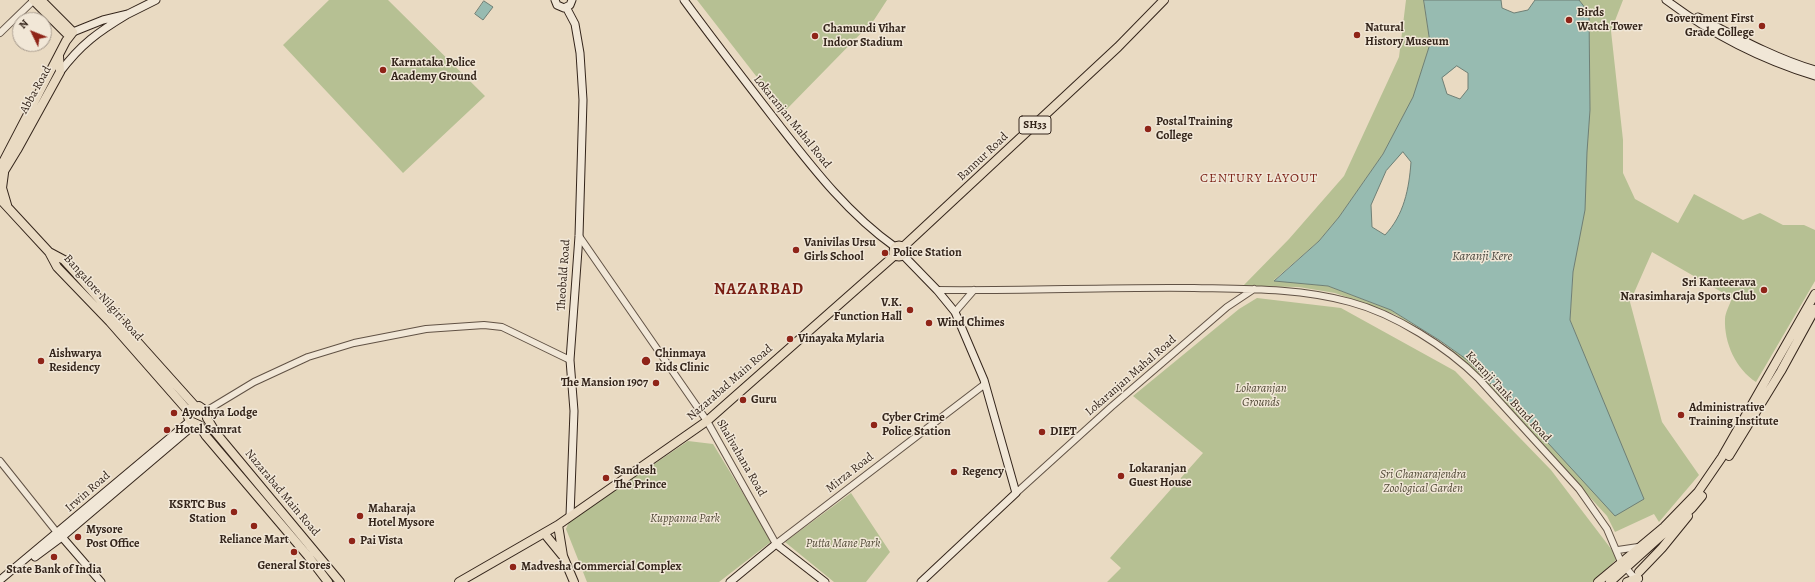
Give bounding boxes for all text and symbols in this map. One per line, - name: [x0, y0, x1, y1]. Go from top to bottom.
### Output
- place label: Birds Watch Tower: [1577, 6, 1643, 34]
- north arrow: [12, 12, 52, 52]
- place label: Government First Grade College: [1666, 12, 1754, 40]
- marker: Birds Watch Tower: [1564, 15, 1574, 25]
- text: N: [15, 16, 32, 32]
- place label: Natural History Museum: [1365, 21, 1449, 49]
- marker: Government First Grade College: [1757, 21, 1767, 31]
- place label: Chamundi Vihar Indoor Stadium: [823, 22, 906, 50]
- marker: Natural History Museum: [1352, 30, 1362, 40]
- marker: Chamundi Vihar Indoor Stadium: [810, 31, 820, 41]
- place label: Karnataka Police Academy Ground: [391, 56, 477, 84]
- street label: Abba Road: [17, 64, 55, 116]
- marker: Karnataka Police Academy Ground: [378, 65, 388, 75]
- street label: Lokaranjan Mahal Road: [750, 73, 834, 171]
- place label: Postal Training College: [1156, 115, 1233, 143]
- road number: SH33: [1019, 116, 1051, 134]
- marker: Postal Training College: [1143, 124, 1153, 134]
- street label: Bannur Road: [955, 130, 1011, 184]
- district label: CENTURY LAYOUT: [1200, 171, 1318, 187]
- place label: Vanivilas Ursu Girls School: [804, 236, 876, 264]
- street label: Theobald Road: [554, 239, 574, 311]
- marker: Vanivilas Ursu Girls School: [791, 245, 801, 255]
- place label: Police Station: [893, 246, 962, 260]
- marker: Police Station: [880, 248, 890, 258]
- water label: Karanji Kere: [1452, 249, 1512, 265]
- street label: Bangalore Nilgiri Road: [60, 252, 146, 344]
- place label: Sri Kanteerava Narasimharaja Sports Club: [1620, 276, 1756, 304]
- district label: NAZARBAD: [714, 280, 804, 300]
- marker: Sri Kanteerava Narasimharaja Sports Club: [1759, 285, 1769, 295]
- place label: V.K. Function Hall: [834, 296, 902, 324]
- marker: V.K. Function Hall: [905, 305, 915, 315]
- place label: Wind Chimes: [937, 316, 1005, 330]
- marker: Wind Chimes: [924, 318, 934, 328]
- place label: Vinayaka Mylaria: [798, 332, 885, 346]
- street label: Lokaranjan Mahal Road: [1083, 333, 1179, 419]
- marker: Vinayaka Mylaria: [785, 334, 795, 344]
- street label: Nazarabad Main Road: [684, 342, 776, 424]
- place label: Aishwarya Residency: [49, 347, 102, 375]
- place label: Chinmaya Kids Clinic: [655, 347, 709, 375]
- street label: Karanji Tank Bund Road: [1462, 349, 1554, 445]
- marker: Chinmaya Kids Clinic: [640, 355, 652, 367]
- marker: Aishwarya Residency: [36, 356, 46, 366]
- place label: The Mansion 1907: [561, 376, 648, 390]
- marker: The Mansion 1907: [651, 378, 661, 388]
- park label: Lokaranjan Grounds: [1235, 382, 1287, 410]
- place label: Guru: [751, 393, 777, 407]
- marker: Guru: [738, 395, 748, 405]
- place label: Administrative Training Institute: [1689, 401, 1778, 429]
- place label: Ayodhya Lodge: [182, 406, 257, 420]
- marker: Ayodhya Lodge: [169, 408, 179, 418]
- marker: Administrative Training Institute: [1676, 410, 1686, 420]
- place label: Cyber Crime Police Station: [882, 411, 951, 439]
- street label: Shalivahana Road: [713, 417, 769, 499]
- marker: Cyber Crime Police Station: [869, 420, 879, 430]
- place label: Hotel Samrat: [175, 423, 241, 437]
- marker: Hotel Samrat: [162, 425, 172, 435]
- place label: DIET: [1050, 425, 1077, 439]
- marker: DIET: [1037, 427, 1047, 437]
- street label: Nazarabad Main Road: [242, 447, 322, 539]
- street label: Mirza Road: [823, 450, 877, 496]
- place label: Lokaranjan Guest House: [1129, 462, 1192, 490]
- place label: Sandesh The Prince: [614, 464, 667, 492]
- place label: Regency: [962, 465, 1004, 479]
- marker: Regency: [949, 467, 959, 477]
- park label: Sri Chamarajendra Zoological Garden: [1380, 468, 1466, 496]
- street label: Irwin Road: [63, 469, 113, 515]
- marker: Lokaranjan Guest House: [1116, 471, 1126, 481]
- marker: Sandesh The Prince: [601, 473, 611, 483]
- place label: KSRTC Bus Station: [169, 498, 226, 526]
- place label: Maharaja Hotel Mysore: [368, 502, 435, 530]
- marker: KSRTC Bus Station: [229, 507, 239, 517]
- marker: Maharaja Hotel Mysore: [355, 511, 365, 521]
- park label: Kuppanna Park: [650, 512, 720, 526]
- marker: Reliance Mart: [249, 521, 259, 531]
- place label: Mysore Post Office: [86, 523, 140, 551]
- marker: Mysore Post Office: [73, 532, 83, 542]
- place label: Reliance Mart: [219, 533, 289, 547]
- place label: Pai Vista: [360, 534, 403, 548]
- marker: Pai Vista: [347, 536, 357, 546]
- park label: Putta Mane Park: [806, 537, 880, 551]
- marker: General Stores: [289, 547, 299, 557]
- marker: State Bank of India: [49, 552, 59, 562]
- place label: General Stores: [257, 559, 331, 573]
- place label: Madvesha Commercial Complex: [521, 560, 681, 574]
- marker: Madvesha Commercial Complex: [508, 562, 518, 572]
- place label: State Bank of India: [6, 563, 102, 577]

